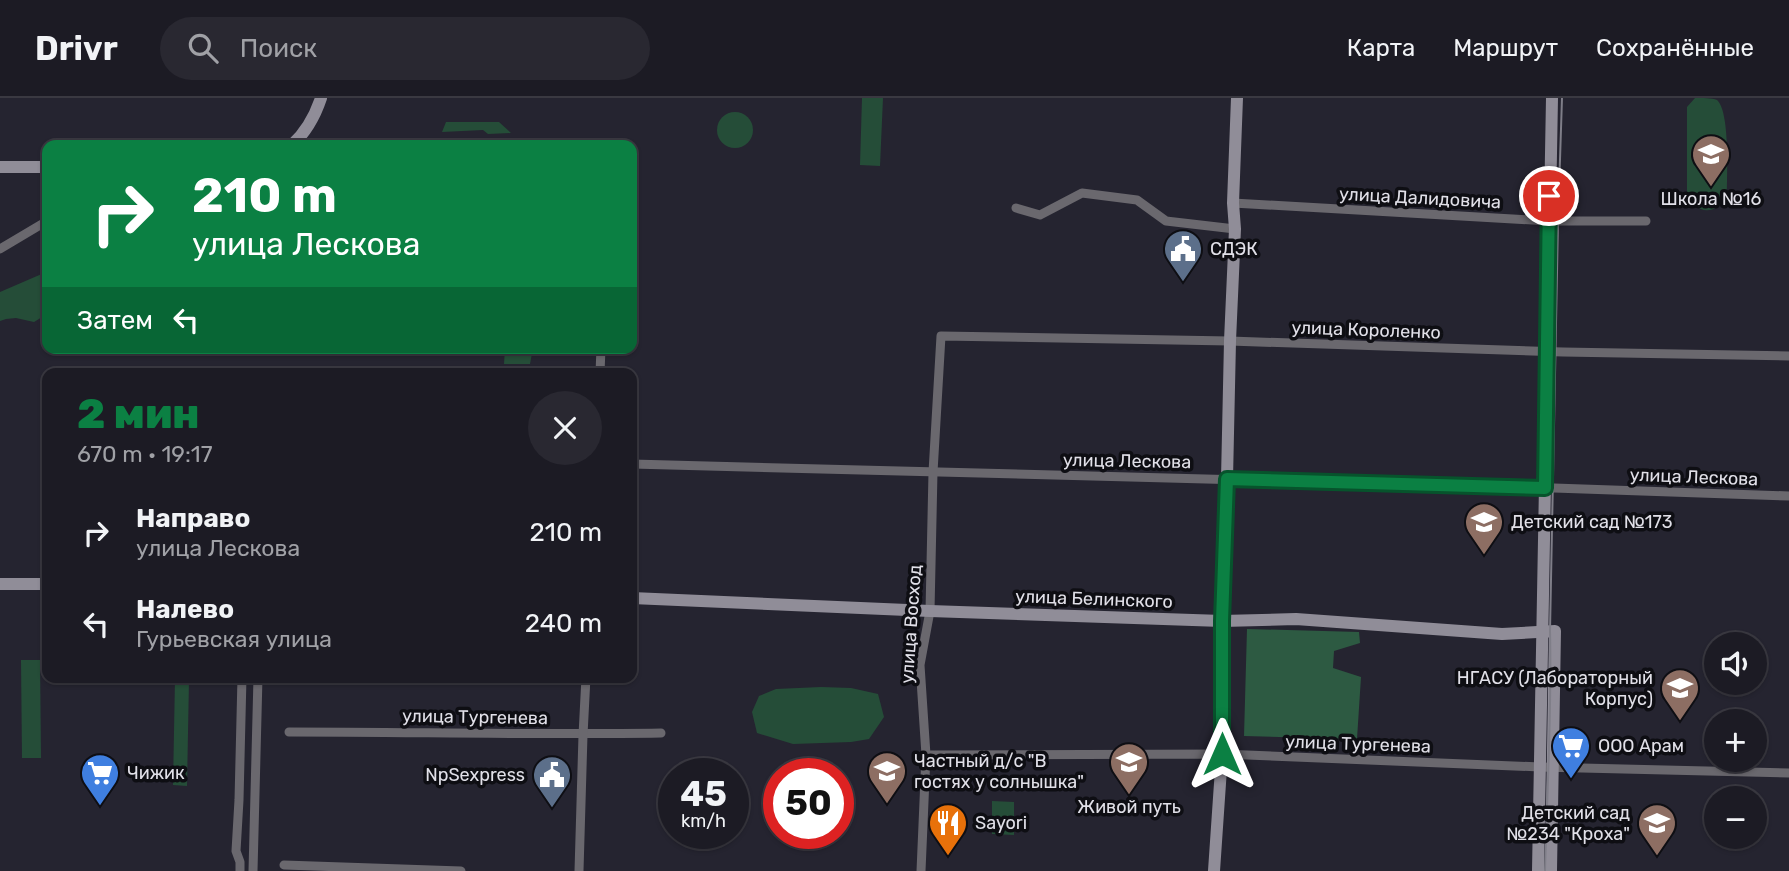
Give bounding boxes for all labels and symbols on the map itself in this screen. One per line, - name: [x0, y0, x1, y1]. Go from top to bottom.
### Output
- school or university icon: Школа №16: [1690, 133, 1732, 188]
- pin: [1519, 166, 1579, 226]
- street label: улица Далидовича: [1338, 183, 1502, 213]
- place label: Школа №16: [1661, 188, 1762, 210]
- public building icon: СДЭК: [1162, 228, 1204, 283]
- place label: СДЭК: [1210, 238, 1258, 260]
- street label: улица Короленко: [1291, 316, 1441, 344]
- street label: улица Лескова: [1063, 449, 1191, 473]
- street label: улица Лескова: [1629, 464, 1759, 490]
- school or university icon: Детский сад №173: [1463, 501, 1505, 556]
- place label: Детский сад №173: [1511, 511, 1673, 533]
- street label: улица Восход: [896, 564, 926, 684]
- street label: улица Белинского: [1015, 585, 1173, 613]
- place label: НГАСУ (Лабораторный Корпус): [1457, 667, 1653, 710]
- school or university icon: НГАСУ (Лабораторный Корпус): [1659, 667, 1701, 722]
- street label: улица Тургенева: [402, 705, 548, 729]
- position arrow: [1185, 717, 1259, 791]
- supermarket icon: ООО Арам: [1550, 725, 1592, 780]
- street label: улица Тургенева: [1285, 730, 1431, 758]
- place label: ООО Арам: [1598, 735, 1684, 757]
- school or university icon: Живой путь: [1108, 741, 1150, 796]
- school or university icon: Частный д/c "В гостях у солнышка": [866, 750, 908, 805]
- place label: Частный д/c "В гостях у солнышка": [914, 750, 1084, 793]
- supermarket icon: Чижик: [79, 752, 121, 807]
- public building icon: NpSexpress: [531, 754, 573, 809]
- speed limit sign: 50: [763, 758, 854, 849]
- place label: Чижик: [127, 762, 185, 784]
- place label: NpSexpress: [425, 764, 525, 786]
- place label: Живой путь: [1077, 796, 1181, 818]
- restaurant icon: Sayori: [927, 802, 969, 857]
- place label: Детский сад №234 "Кроха": [1507, 802, 1630, 845]
- school or university icon: Детский сад №234 "Кроха": [1636, 802, 1678, 857]
- place label: Sayori: [975, 812, 1027, 834]

